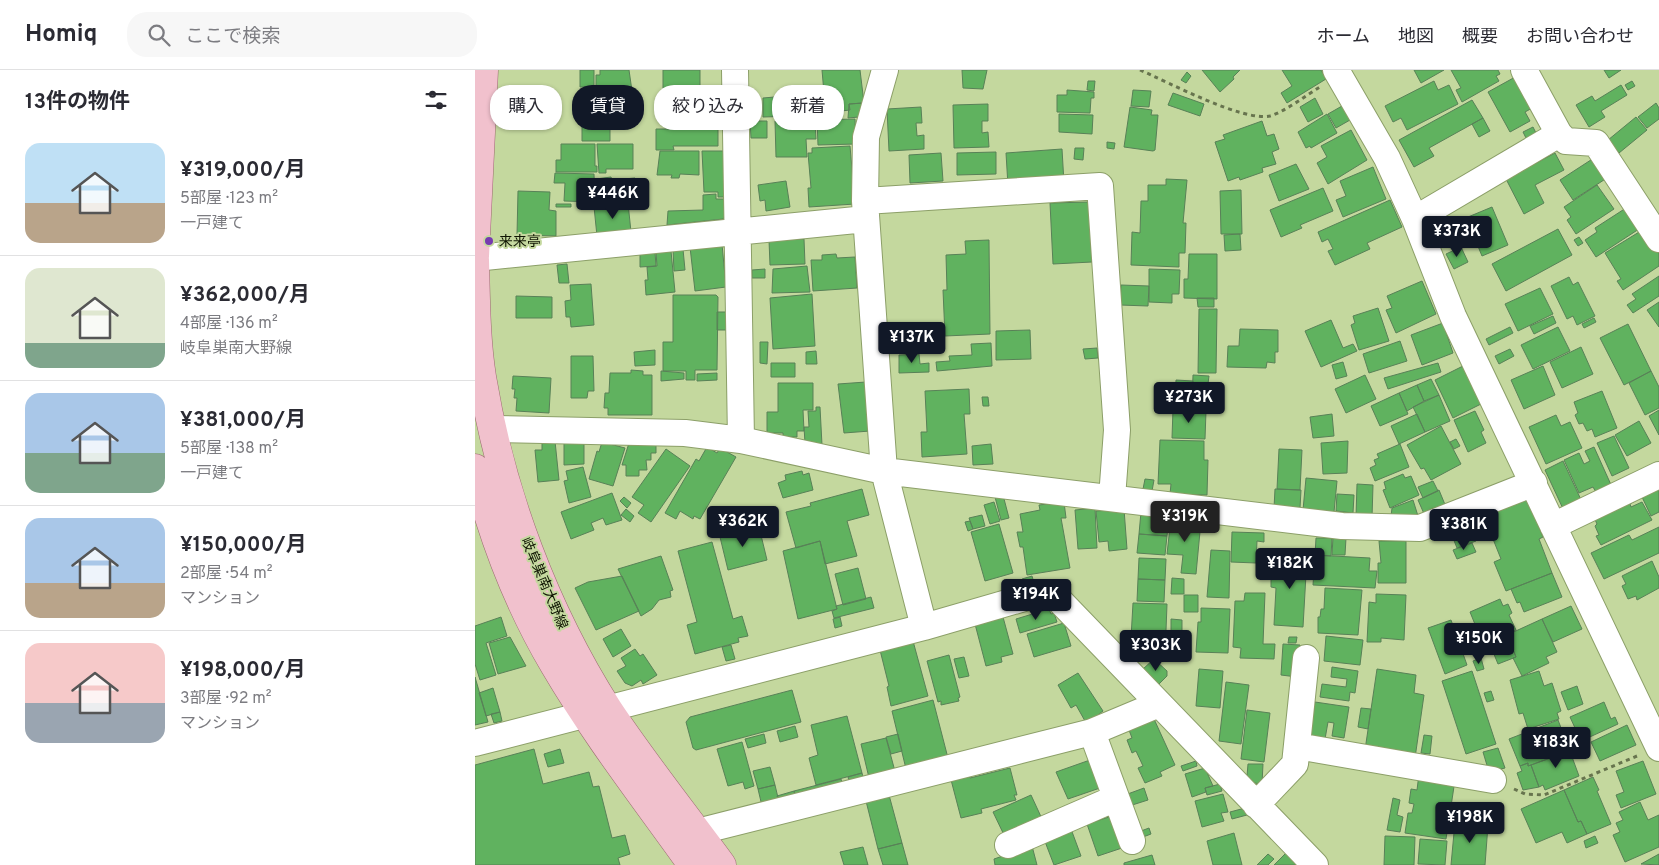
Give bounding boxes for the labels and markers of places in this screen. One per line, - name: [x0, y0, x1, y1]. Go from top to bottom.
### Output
- pin: ¥446K: [578, 178, 648, 220]
- pin: ¥373K: [1422, 216, 1492, 258]
- place label: 来来亭: [499, 234, 541, 251]
- marker: 来来亭: [483, 235, 495, 247]
- pin: ¥137K: [877, 322, 947, 364]
- pin: ¥273K: [1154, 382, 1224, 424]
- pin: ¥319K: [1150, 500, 1220, 543]
- pin: ¥362K: [708, 506, 778, 548]
- pin: ¥381K: [1429, 508, 1499, 551]
- pin: ¥182K: [1255, 548, 1325, 590]
- pin: ¥194K: [1001, 578, 1071, 621]
- pin: ¥150K: [1444, 622, 1514, 665]
- pin: ¥303K: [1121, 630, 1191, 672]
- pin: ¥183K: [1521, 726, 1591, 769]
- pin: ¥198K: [1435, 802, 1505, 844]

